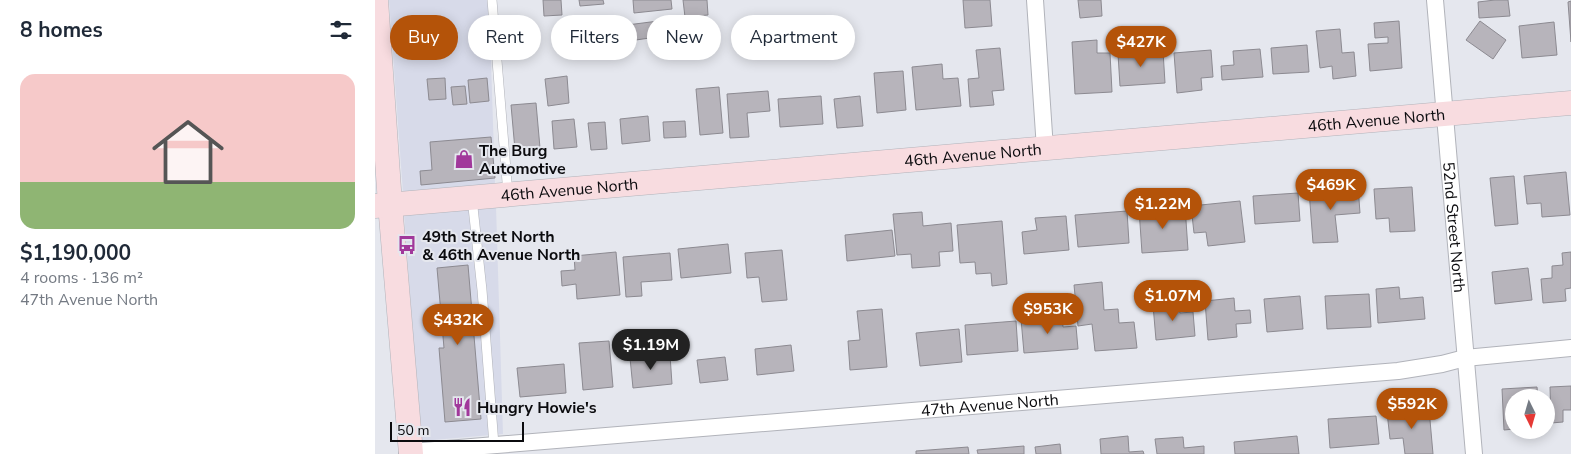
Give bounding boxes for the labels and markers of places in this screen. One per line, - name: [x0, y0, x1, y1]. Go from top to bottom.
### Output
- pin: $427K: [1106, 26, 1176, 68]
- place label: The Burg Automotive: [479, 140, 566, 180]
- shop icon: The Burg Automotive: [453, 148, 475, 170]
- pin: $469K: [1296, 168, 1366, 211]
- pin: $1.22M: [1122, 188, 1204, 230]
- place label: 49th Street North & 46th Avenue North: [422, 226, 580, 266]
- bus stop icon: 49th Street North & 46th Avenue North: [396, 234, 418, 256]
- pin: $1.07M: [1132, 280, 1214, 322]
- pin: $953K: [1013, 292, 1083, 335]
- pin: $432K: [423, 304, 493, 346]
- pin: $1.19M: [610, 328, 692, 371]
- pin: $592K: [1377, 388, 1447, 430]
- restaurant icon: Hungry Howie's: [451, 396, 473, 418]
- place label: Hungry Howie's: [477, 397, 597, 419]

